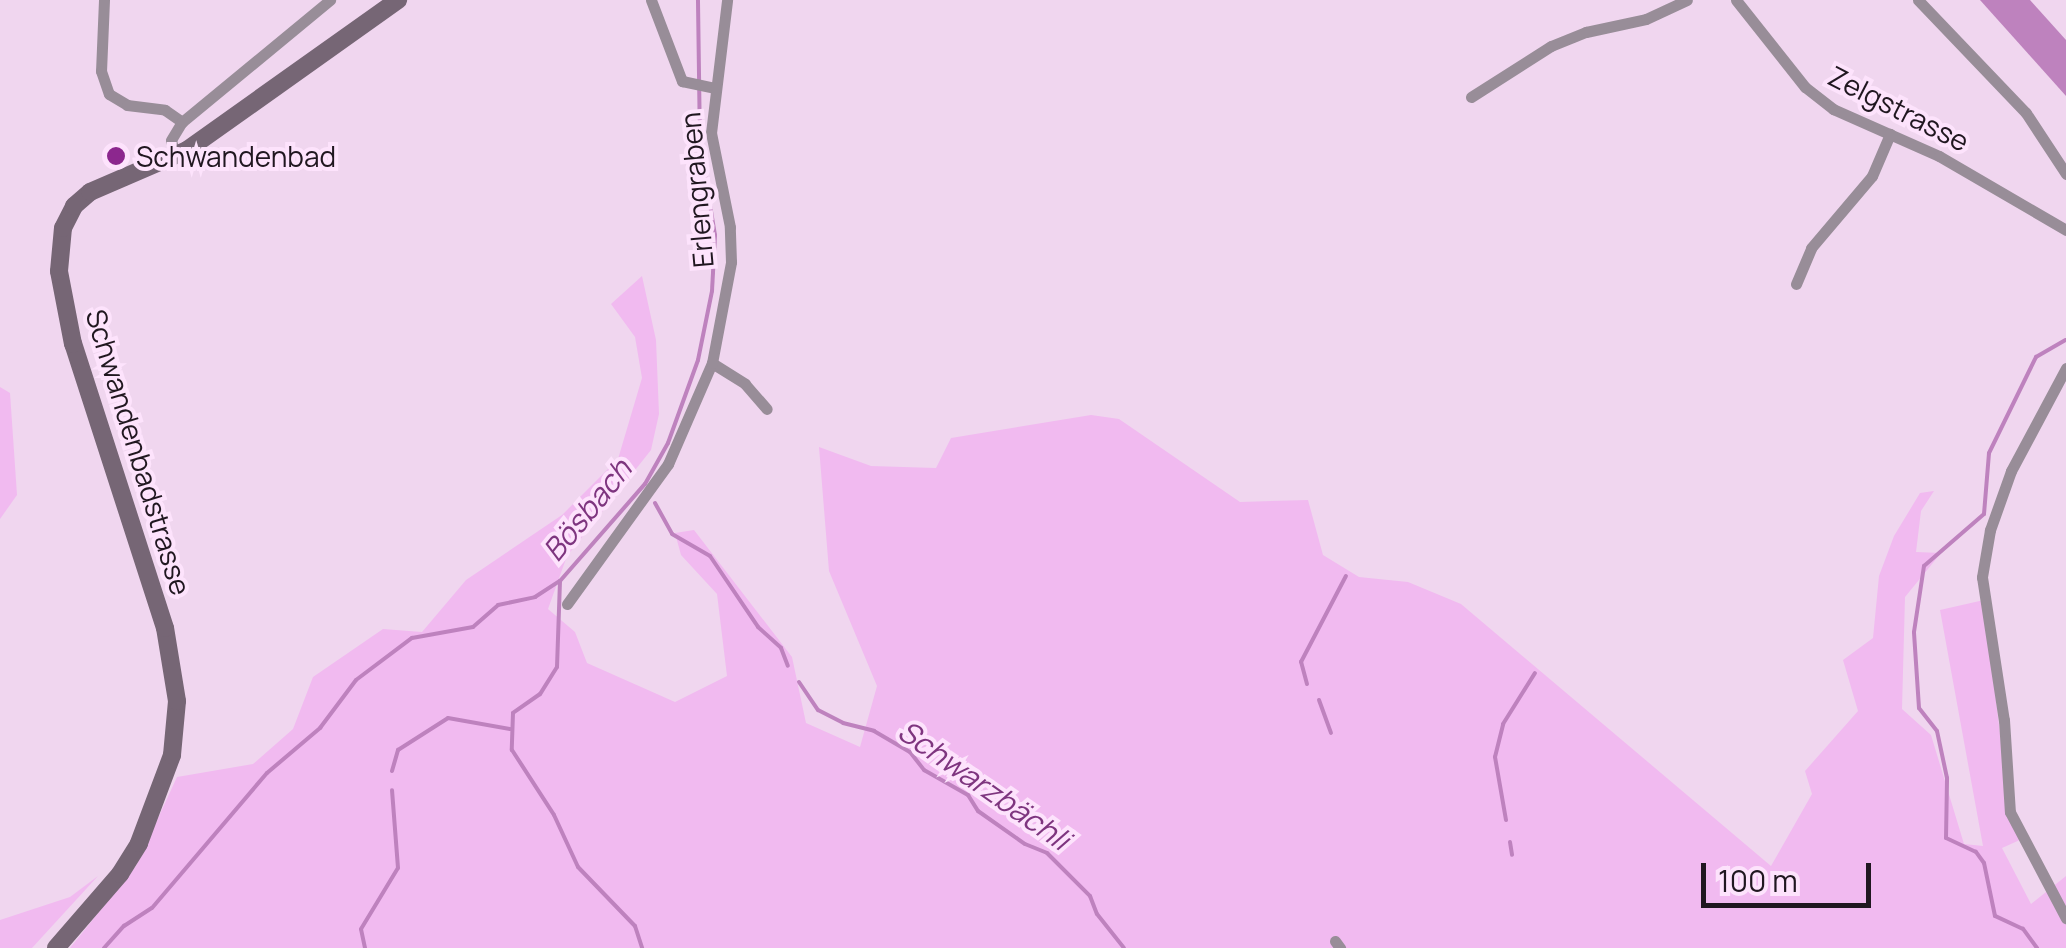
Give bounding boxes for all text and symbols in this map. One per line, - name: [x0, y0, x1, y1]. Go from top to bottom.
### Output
- street label: Zelgstrasse: [1823, 58, 1975, 158]
- street label: Erlengraben: [672, 111, 720, 269]
- place label: Schwandenbad: [136, 139, 336, 173]
- marker: Schwandenbad: [105, 145, 127, 167]
- street label: Schwandenbadstrasse: [80, 305, 198, 599]
- water label: Bösbach: [535, 452, 639, 568]
- water label: Schwarzbächli: [891, 713, 1077, 857]
- scale bar: [1706, 843, 1876, 905]
- text: 100 m: [1718, 860, 1798, 901]

